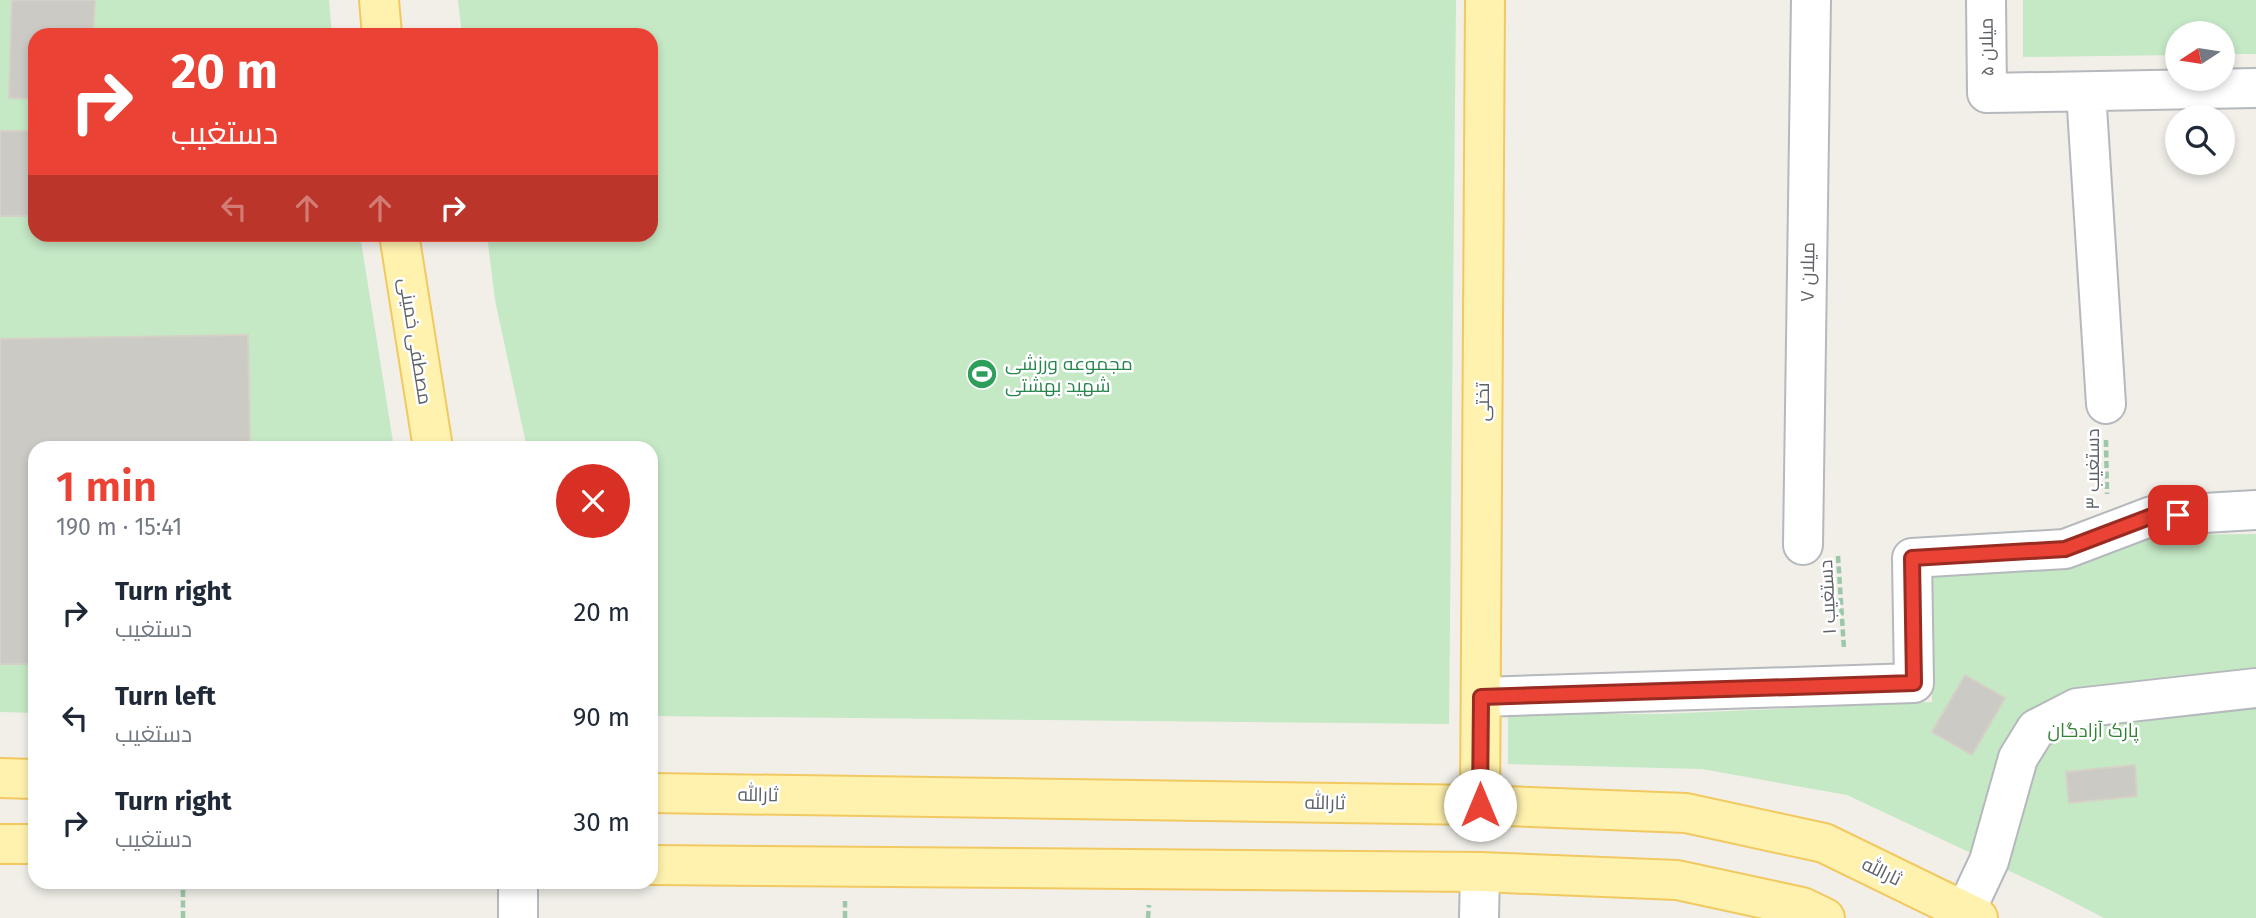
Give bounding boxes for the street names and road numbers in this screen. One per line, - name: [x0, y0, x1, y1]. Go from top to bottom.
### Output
- street label: میلان ۵: [1974, 17, 1999, 76]
- street label: میلان ۷: [1795, 242, 1820, 302]
- street label: مصطفی خمینی: [394, 276, 437, 406]
- street label: تختی: [1471, 383, 1494, 421]
- street label: دستغیب ۳: [2081, 428, 2104, 510]
- street label: دستغیب ۱: [1814, 559, 1841, 635]
- street label: ثارالله: [737, 782, 779, 806]
- street label: ثارالله: [1304, 790, 1346, 814]
- street label: ثارالله: [1858, 851, 1906, 891]

